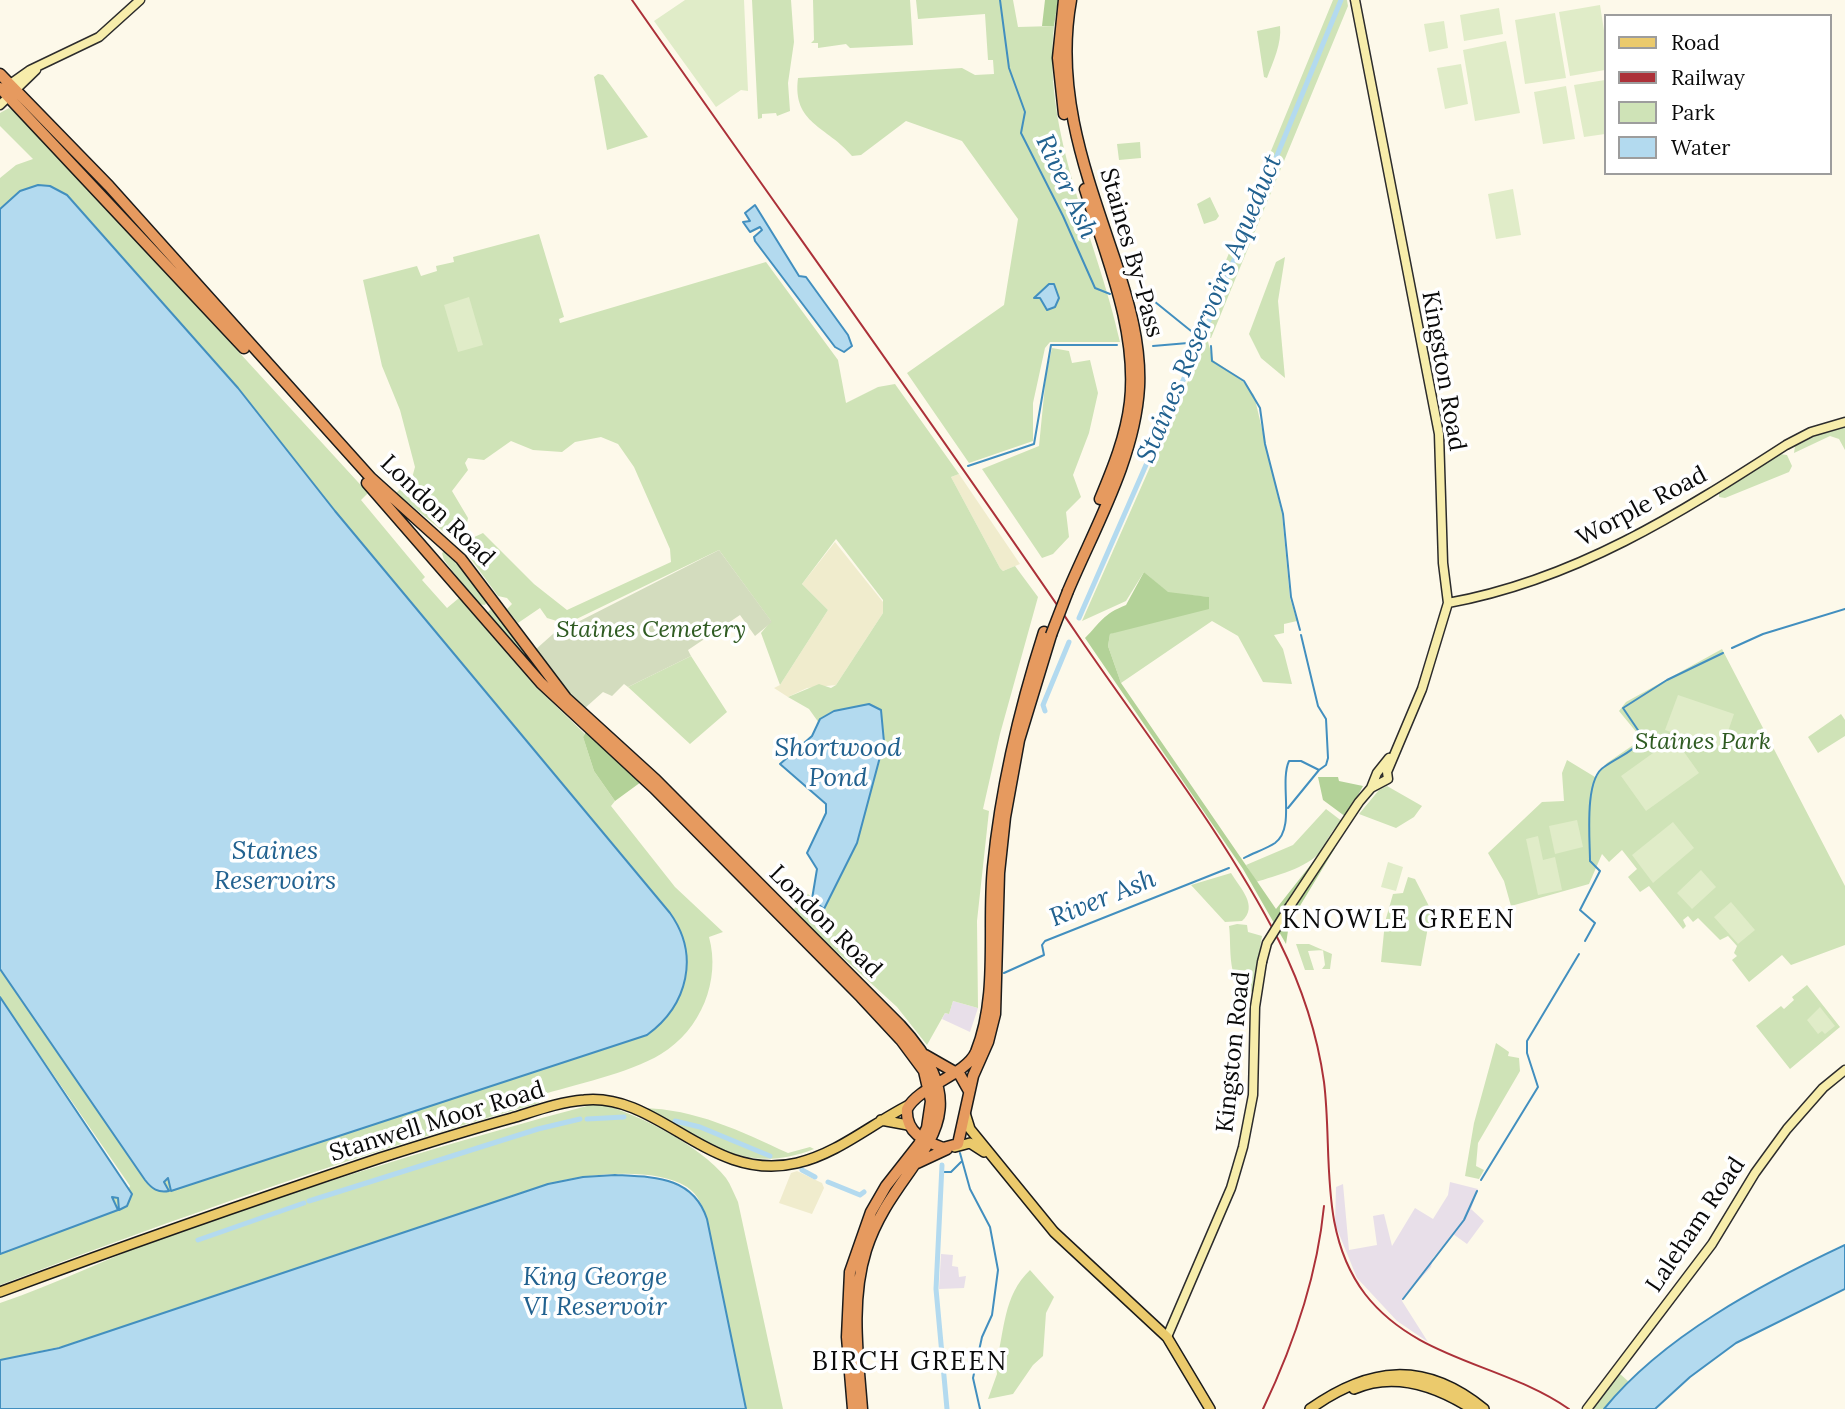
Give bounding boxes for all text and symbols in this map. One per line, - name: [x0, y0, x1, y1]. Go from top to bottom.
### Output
- legend: [1604, 14, 1831, 175]
- text: Road: [1671, 29, 1720, 56]
- text: Railway: [1671, 64, 1745, 91]
- text: Park: [1671, 99, 1715, 126]
- water label: River Ash: [1028, 130, 1104, 244]
- text: Water: [1671, 134, 1730, 161]
- water label: Staines Reservoirs Aqueduct: [1131, 150, 1289, 468]
- street label: Staines By-Pass: [1093, 165, 1169, 341]
- street label: Kingston Road: [1415, 289, 1471, 453]
- street label: London Road: [374, 449, 500, 573]
- street label: Worple Road: [1572, 461, 1712, 553]
- park label: Staines Cemetery: [556, 616, 746, 644]
- park label: Staines Park: [1635, 728, 1771, 756]
- water label: Shortwood Pond: [775, 733, 901, 794]
- water label: Staines Reservoirs: [214, 836, 336, 898]
- street label: London Road: [763, 860, 887, 984]
- water label: River Ash: [1045, 864, 1161, 934]
- district label: KNOWLE GREEN: [1284, 905, 1514, 937]
- street label: Kingston Road: [1211, 970, 1257, 1134]
- street label: Stanwell Moor Road: [326, 1076, 548, 1168]
- street label: Laleham Road: [1640, 1152, 1752, 1298]
- water label: King George VI Reservoir: [523, 1262, 667, 1324]
- district label: BIRCH GREEN: [813, 1347, 1007, 1379]

